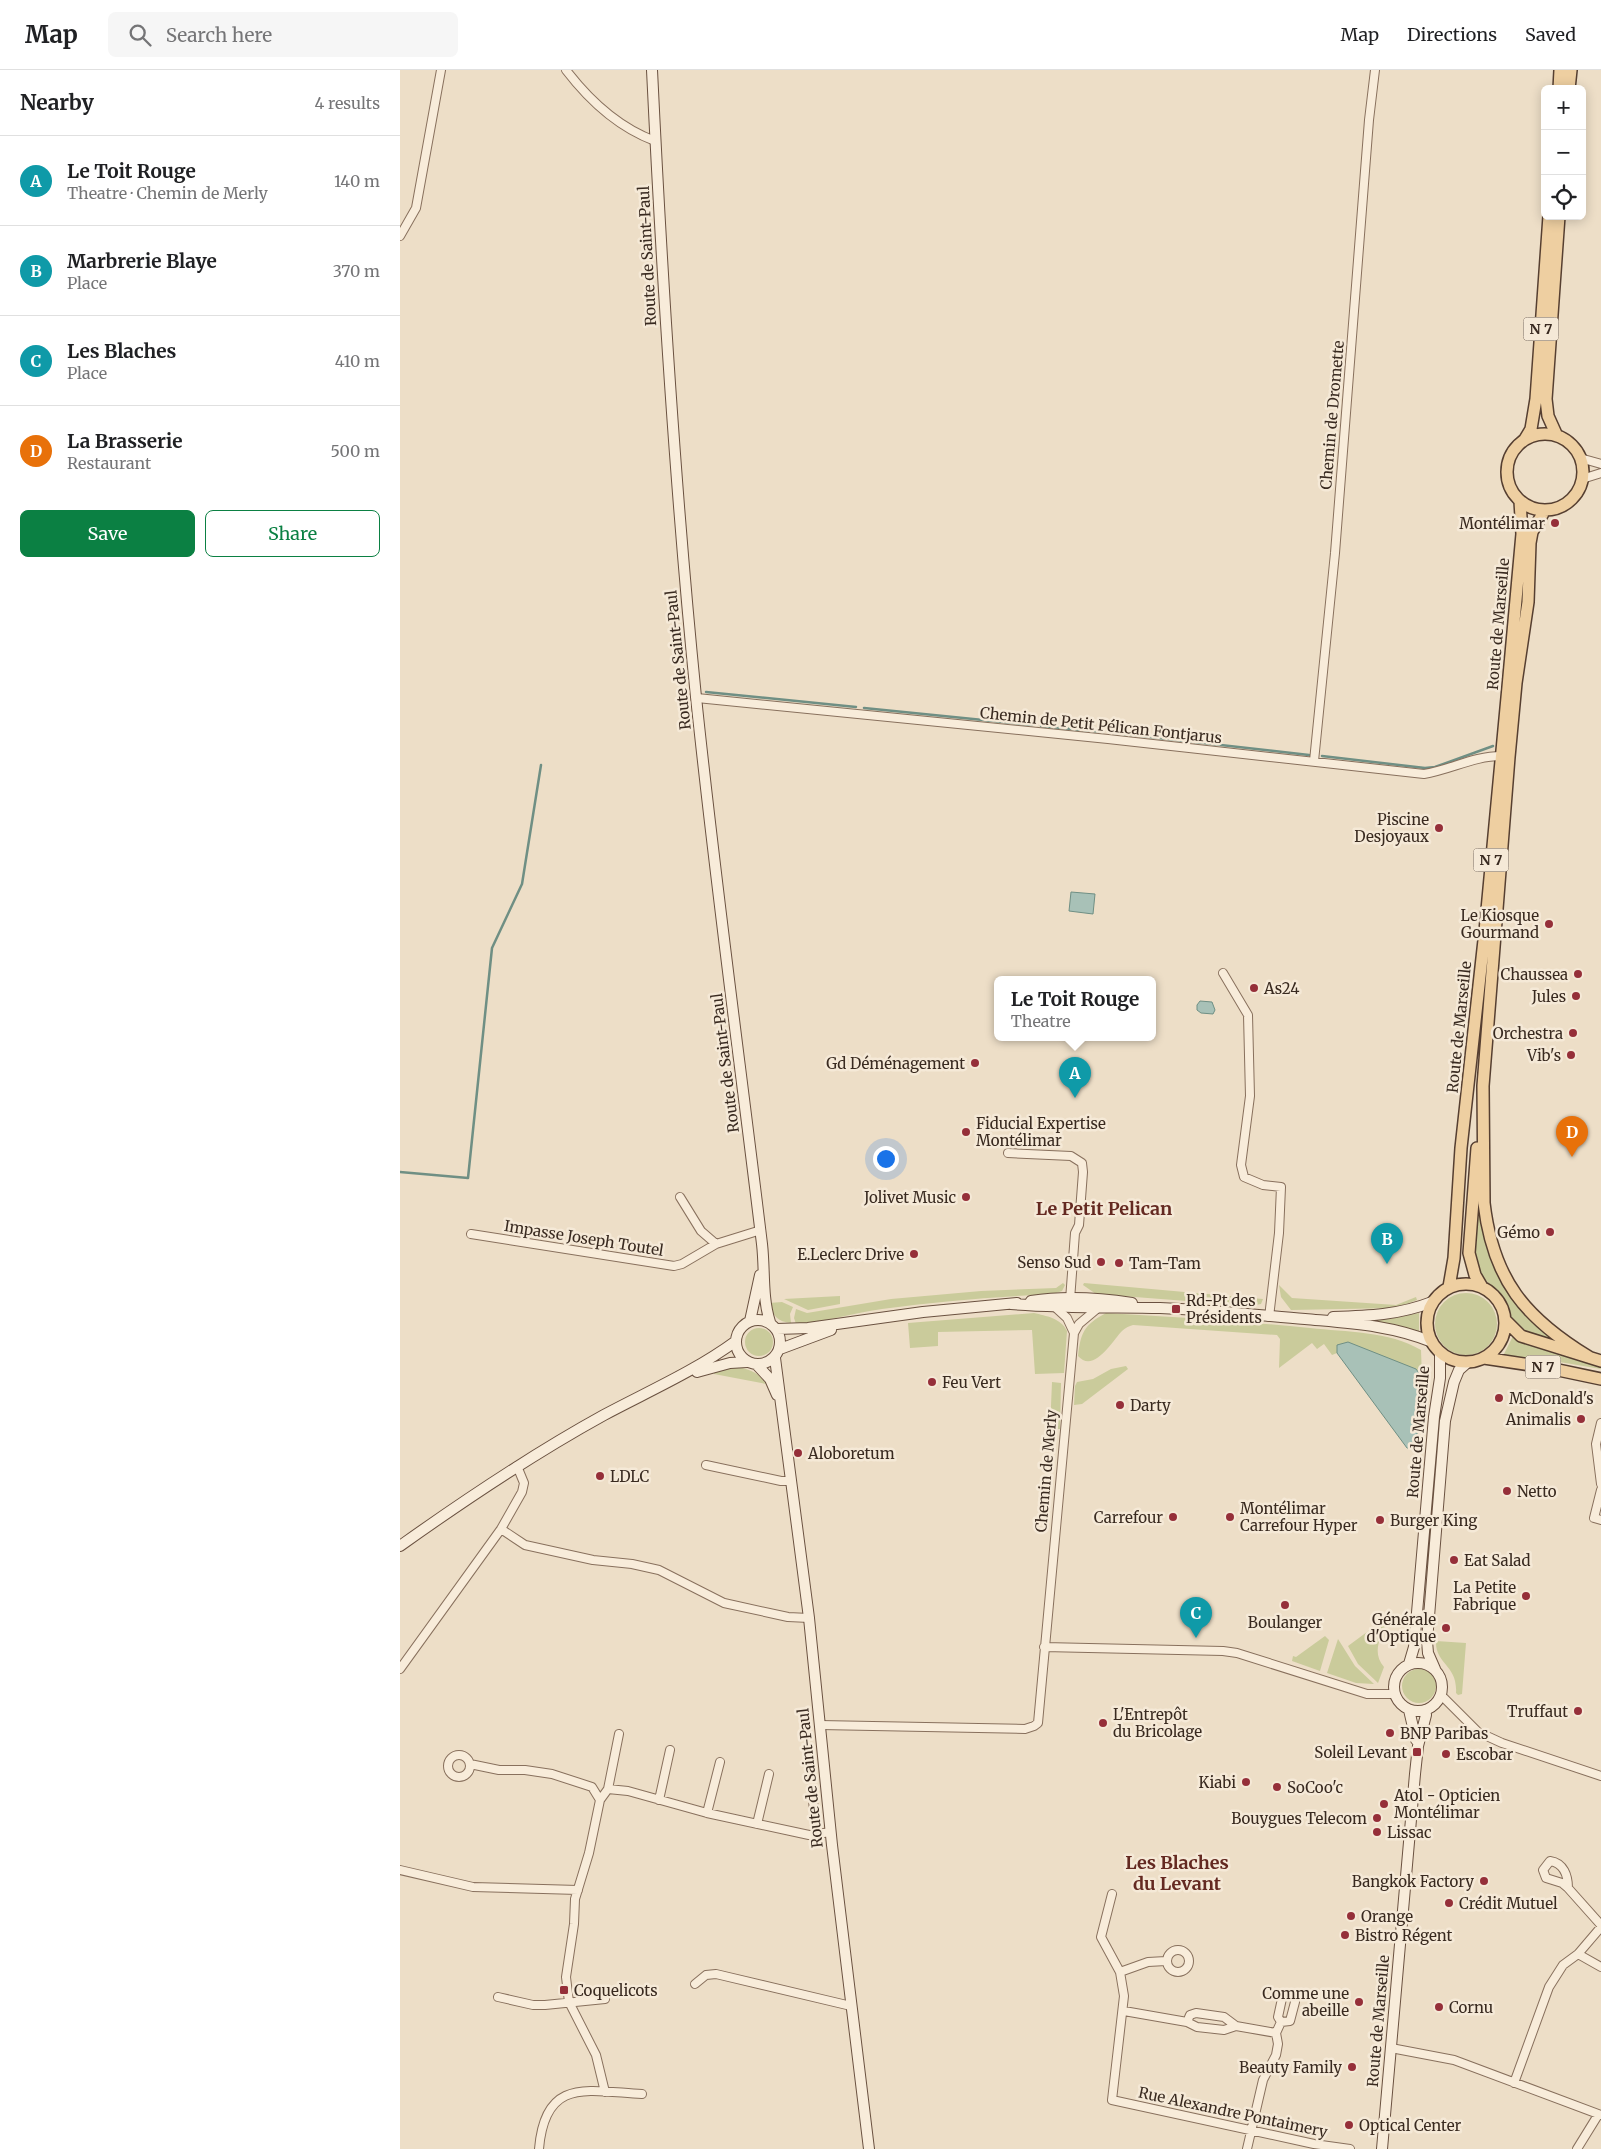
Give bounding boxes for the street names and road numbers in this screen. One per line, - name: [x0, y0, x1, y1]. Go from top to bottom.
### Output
- street label: Route de Saint-Paul: [634, 185, 660, 327]
- road number: N 7: [1524, 318, 1558, 340]
- street label: Chemin de Dromette: [1316, 339, 1348, 490]
- street label: Route de Marseille: [1483, 557, 1513, 691]
- street label: Route de Saint-Paul: [661, 589, 695, 731]
- street label: Chemin de Petit Pélican Fontjarus: [979, 703, 1223, 747]
- road number: N 7: [1474, 848, 1508, 872]
- street label: Route de Marseille: [1443, 960, 1475, 1094]
- street label: Route de Saint-Paul: [707, 992, 743, 1134]
- street label: Impasse Joseph Toutel: [503, 1216, 665, 1260]
- road number: N 7: [1526, 1355, 1560, 1378]
- street label: Route de Marseille: [1403, 1365, 1433, 1499]
- street label: Chemin de Merly: [1031, 1409, 1061, 1533]
- street label: Route de Saint-Paul: [793, 1707, 827, 1849]
- street label: Route de Marseille: [1363, 1954, 1393, 2088]
- street label: Rue Alexandre Pontaimery: [1137, 2083, 1330, 2141]

